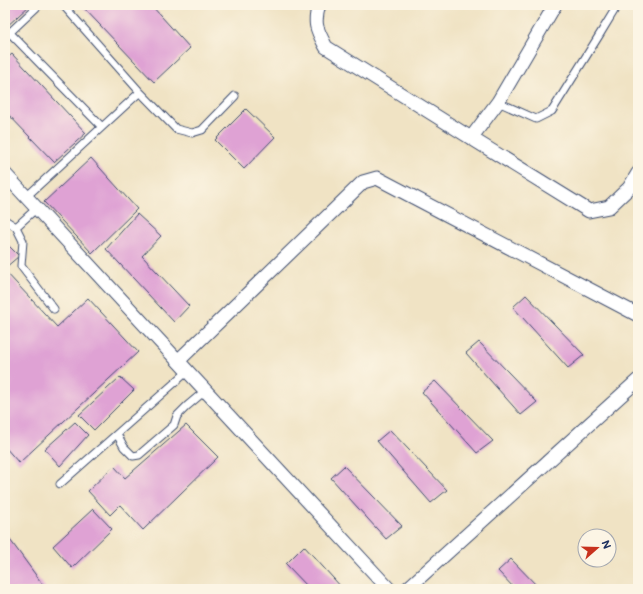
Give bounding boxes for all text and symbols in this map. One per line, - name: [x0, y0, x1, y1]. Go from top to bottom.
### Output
- north arrow: [577, 528, 617, 568]
- text: N: [598, 539, 613, 551]

